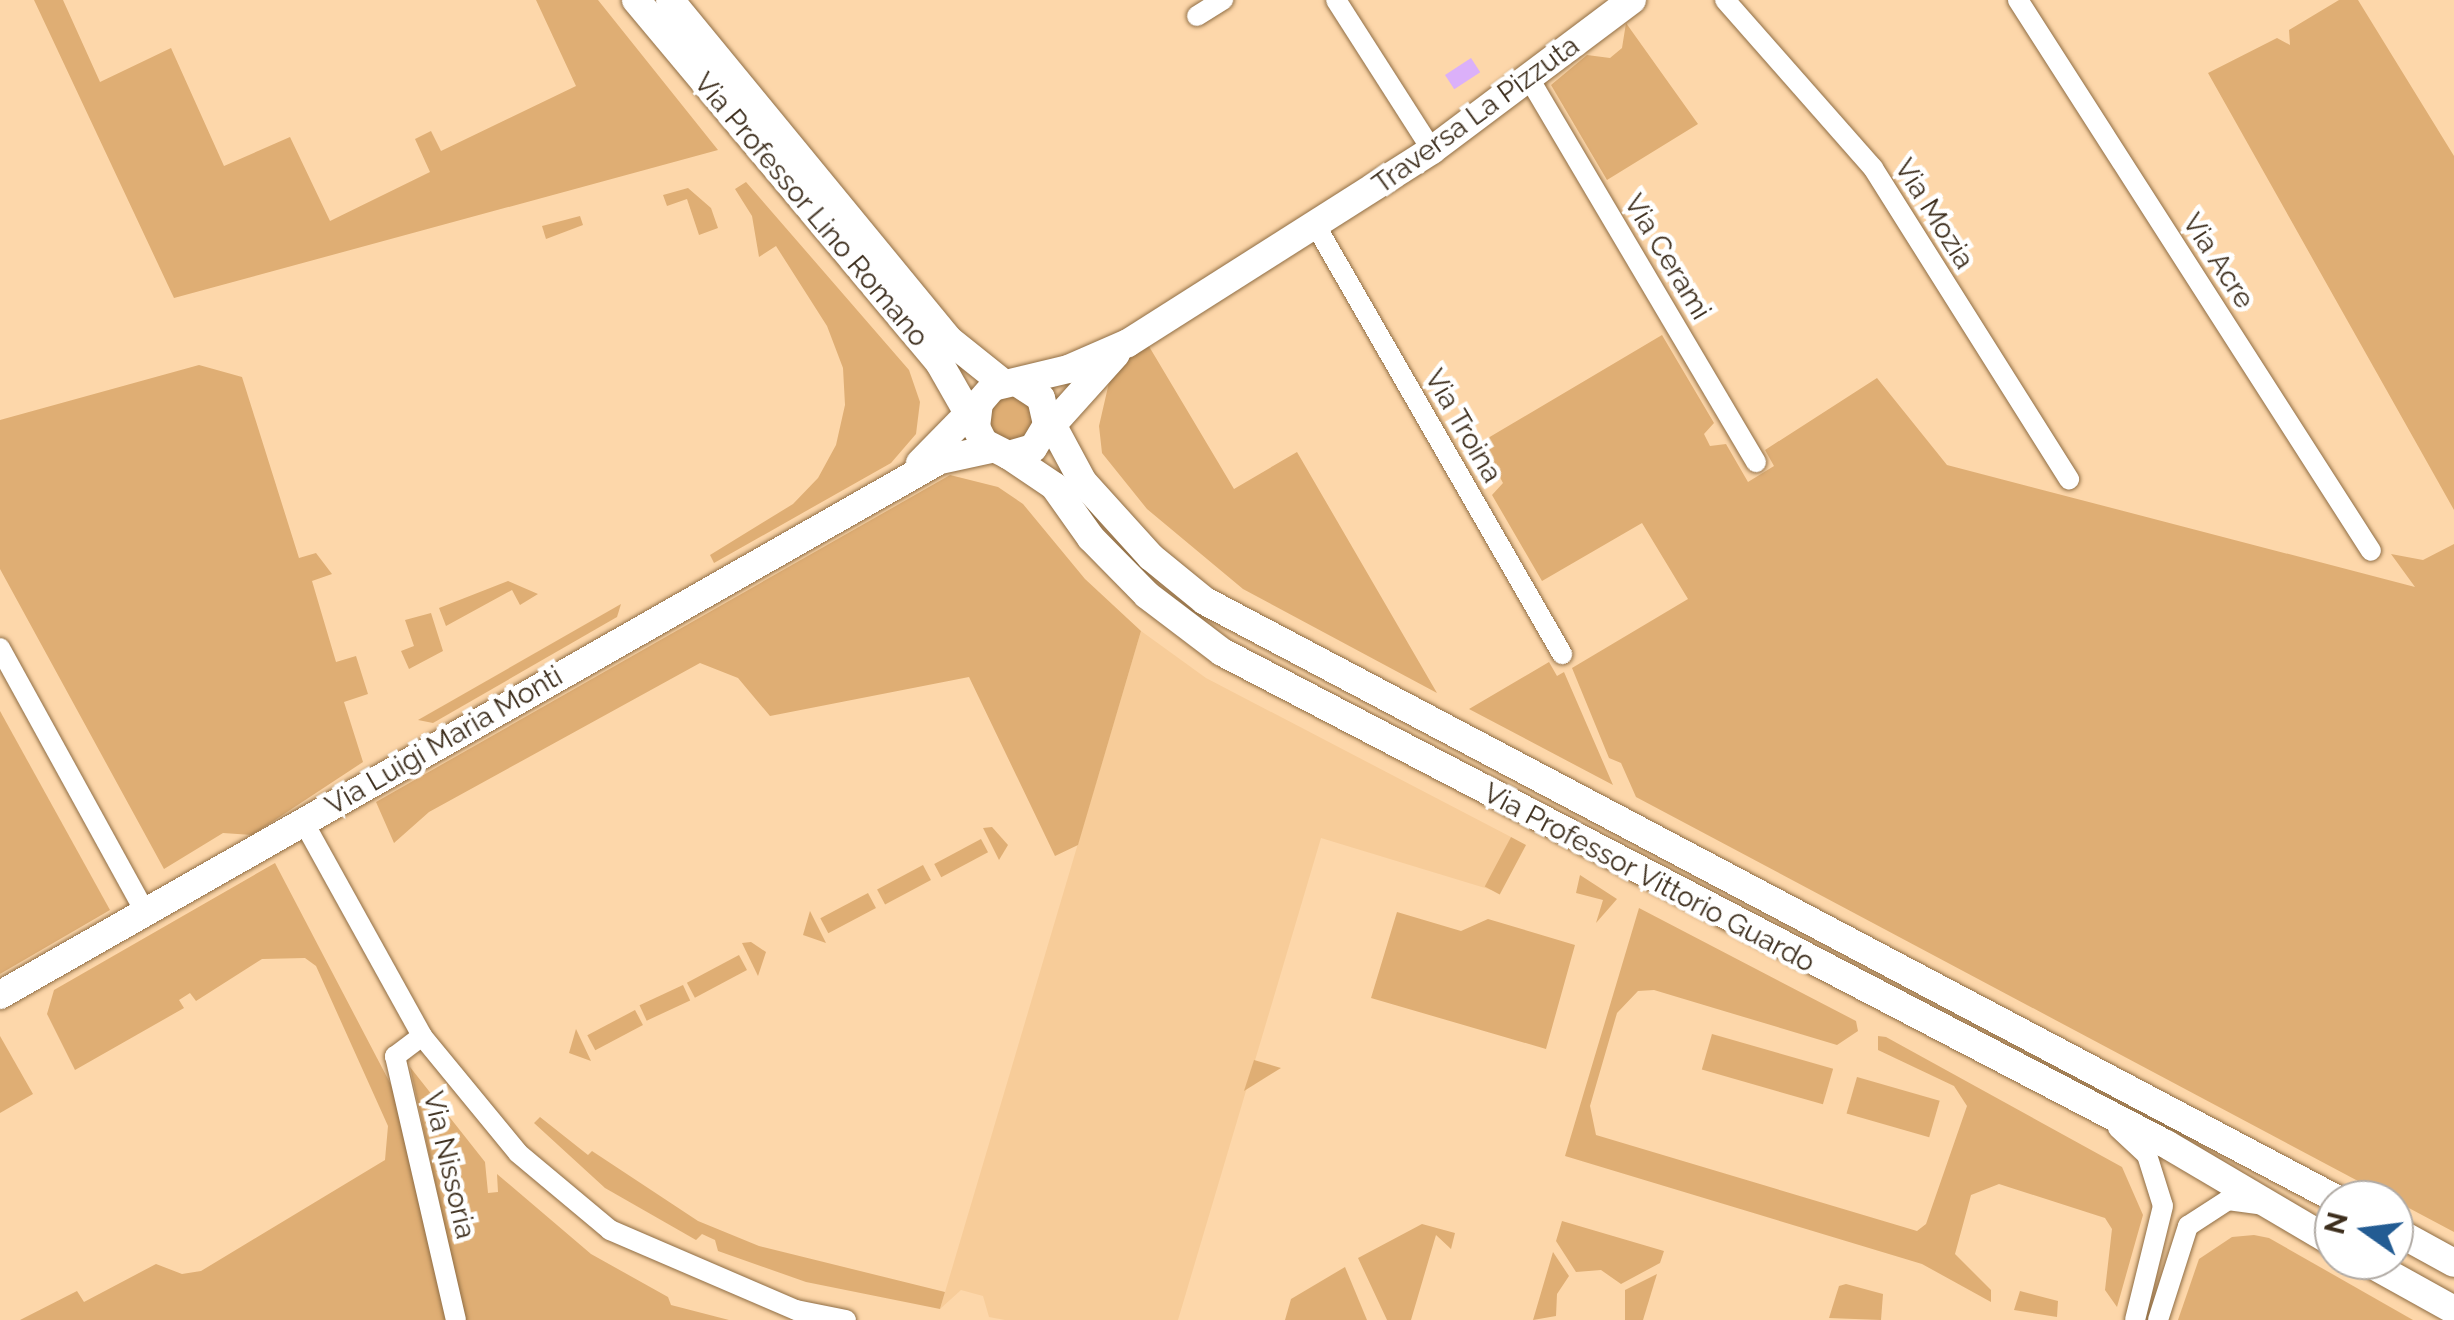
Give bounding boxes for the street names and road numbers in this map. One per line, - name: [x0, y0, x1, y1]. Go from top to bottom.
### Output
- street label: Traversa La Pizzuta: [1366, 29, 1586, 201]
- street label: Via Professor Lino Romano: [686, 66, 936, 354]
- street label: Via Mozia: [1887, 153, 1981, 275]
- street label: Via Cerami: [1617, 188, 1717, 326]
- street label: Via Acre: [2175, 207, 2261, 315]
- street label: Via Troina: [1417, 363, 1509, 489]
- street label: Via Luigi Maria Monti: [320, 660, 568, 822]
- street label: Via Professor Vittorio Guardo: [1477, 776, 1821, 980]
- street label: Via Nissoria: [416, 1088, 482, 1242]

